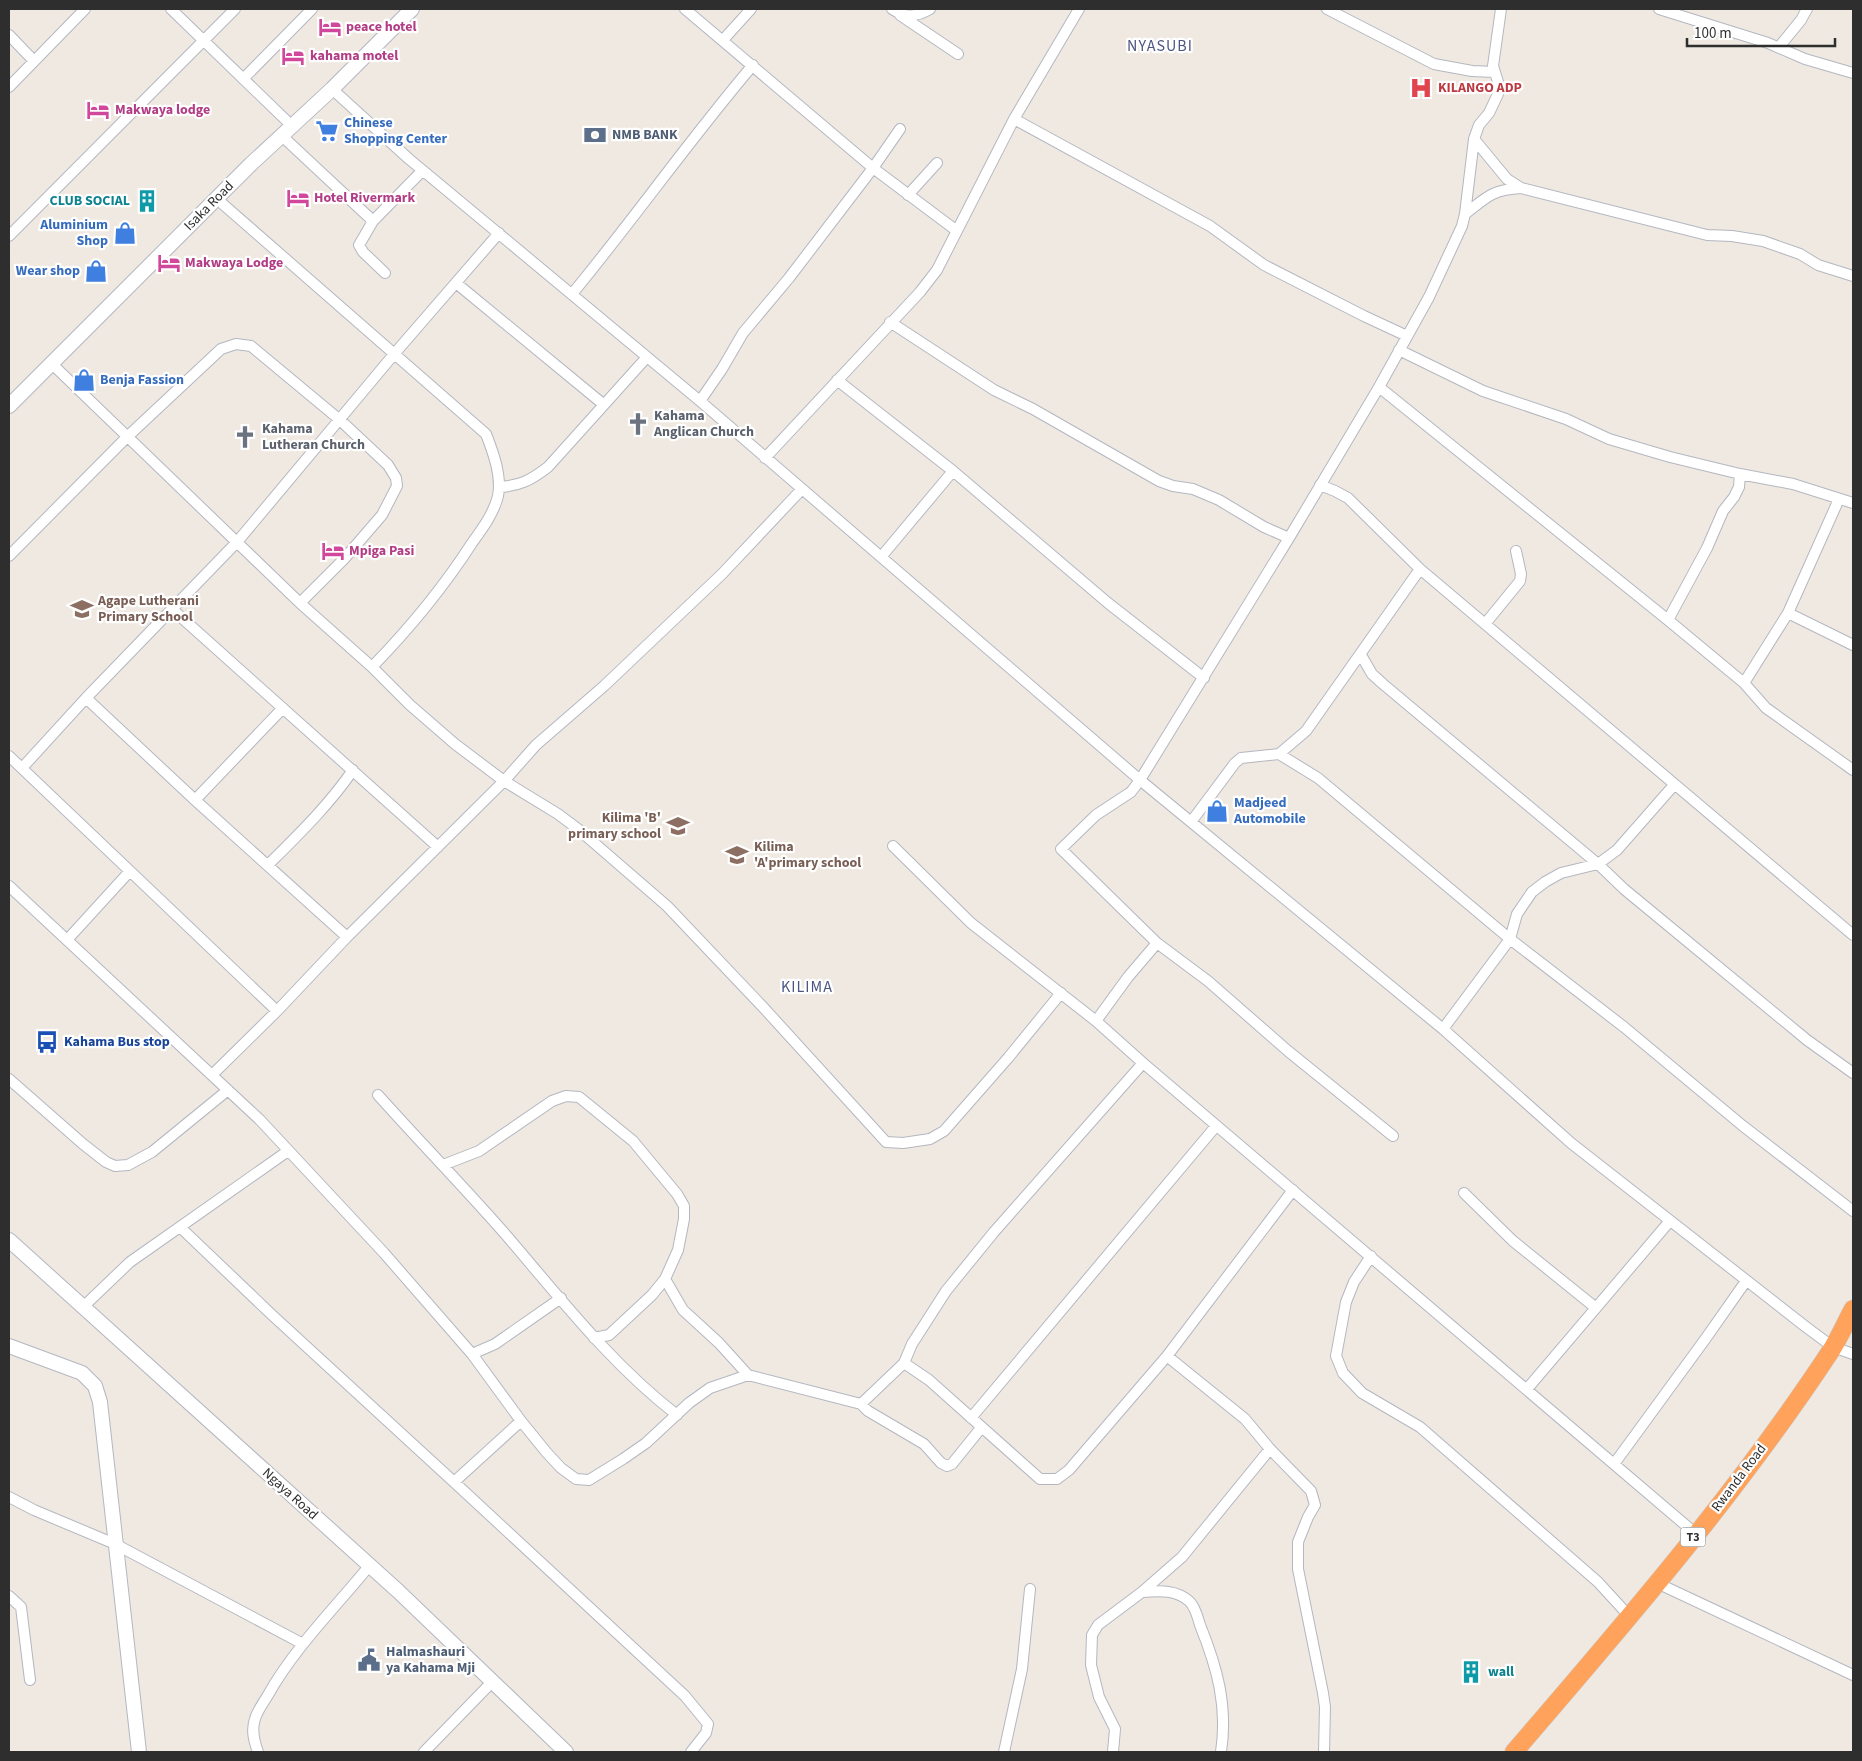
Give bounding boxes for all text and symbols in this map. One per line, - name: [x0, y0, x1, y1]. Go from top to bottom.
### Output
- hotel icon: peace hotel: [317, 14, 343, 40]
- scale bar: [1687, 15, 1834, 47]
- place label: peace hotel: [346, 17, 416, 37]
- text: 100 m: [1694, 23, 1732, 44]
- district label: NYASUBI: [1127, 35, 1193, 57]
- hotel icon: kahama motel: [280, 43, 306, 69]
- place label: kahama motel: [310, 46, 398, 66]
- hospital icon: KILANGO ADP: [1408, 75, 1434, 101]
- place label: KILANGO ADP: [1438, 78, 1522, 98]
- hotel icon: Makwaya lodge: [85, 97, 111, 123]
- place label: Makwaya lodge: [115, 100, 210, 120]
- place label: Chinese Shopping Center: [344, 113, 448, 149]
- supermarket icon: Chinese Shopping Center: [314, 118, 340, 144]
- bank icon: NMB BANK: [582, 122, 608, 148]
- place label: NMB BANK: [612, 125, 678, 145]
- street label: Isaka Road: [180, 177, 238, 235]
- hotel icon: Hotel Rivermark: [285, 185, 311, 211]
- building icon: CLUB SOCIAL: [134, 188, 160, 214]
- place label: Hotel Rivermark: [314, 188, 415, 208]
- place label: CLUB SOCIAL: [50, 191, 130, 211]
- place label: Aluminium Shop: [39, 215, 108, 251]
- shop icon: Aluminium Shop: [112, 220, 138, 246]
- hotel icon: Makwaya Lodge: [156, 250, 182, 276]
- place label: Makwaya Lodge: [185, 253, 283, 273]
- shop icon: Wear shop: [83, 258, 109, 284]
- place label: Wear shop: [16, 261, 80, 281]
- shop icon: Benja Fassion: [71, 367, 97, 393]
- place label: Benja Fassion: [100, 370, 184, 390]
- place label: Kahama Anglican Church: [653, 406, 754, 442]
- church icon: Kahama Anglican Church: [625, 411, 651, 437]
- place label: Kahama Lutheran Church: [262, 419, 365, 455]
- church icon: Kahama Lutheran Church: [232, 424, 258, 450]
- hotel icon: Mpiga Pasi: [320, 538, 346, 564]
- place label: Mpiga Pasi: [349, 541, 414, 561]
- place label: Agape Lutherani Primary School: [97, 591, 199, 627]
- school or university icon: Agape Lutherani Primary School: [69, 596, 95, 622]
- place label: Madjeed Automobile: [1233, 793, 1306, 829]
- shop icon: Madjeed Automobile: [1204, 798, 1230, 824]
- place label: Kilima 'B' primary school: [568, 808, 661, 844]
- school or university icon: Kilima 'B' primary school: [665, 813, 691, 839]
- place label: Kilima 'A'primary school: [754, 837, 861, 873]
- school or university icon: Kilima 'A'primary school: [724, 842, 750, 868]
- district label: KILIMA: [781, 976, 833, 998]
- bus stop icon: Kahama Bus stop: [34, 1029, 60, 1055]
- place label: Kahama Bus stop: [64, 1032, 170, 1052]
- street label: Rwanda Road: [1707, 1440, 1771, 1516]
- street label: Ngaya Road: [258, 1463, 322, 1525]
- road number: T3: [1680, 1528, 1706, 1546]
- place label: Halmashauri ya Kahama Mji: [386, 1642, 475, 1678]
- public building icon: Halmashauri ya Kahama Mji: [356, 1647, 382, 1673]
- building icon: wall: [1458, 1659, 1484, 1685]
- place label: wall: [1488, 1662, 1514, 1682]

